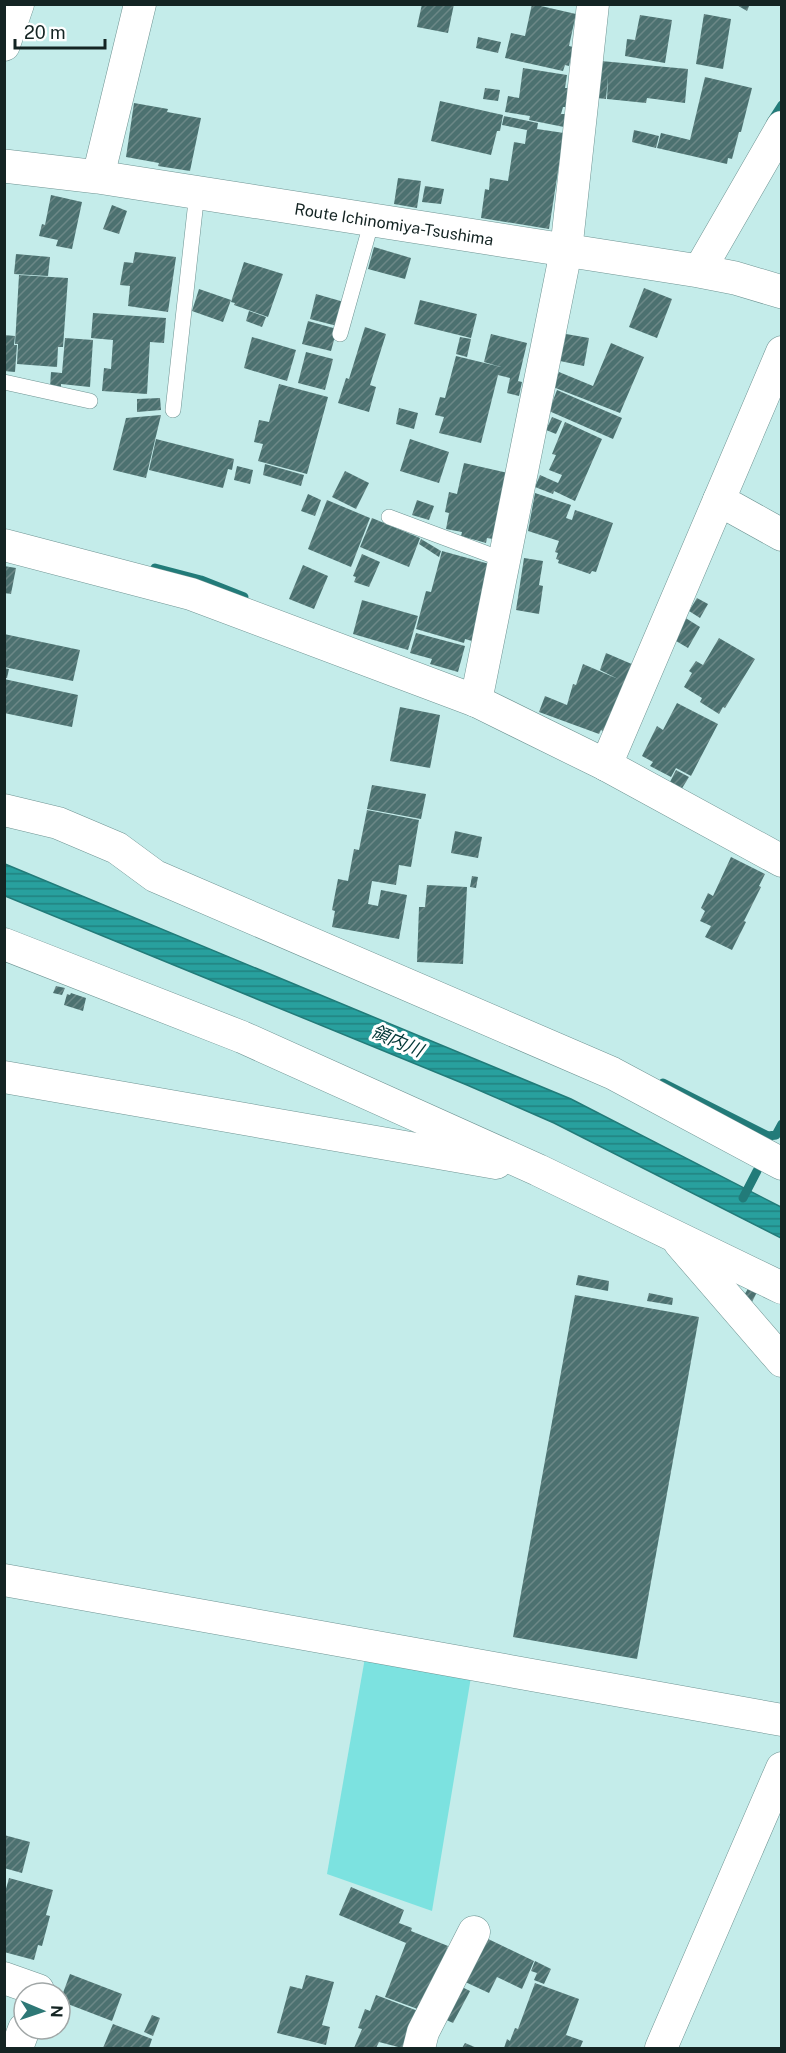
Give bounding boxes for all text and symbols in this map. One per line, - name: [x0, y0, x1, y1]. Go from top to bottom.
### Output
- scale bar: [15, 12, 105, 50]
- text: 20 m: [24, 22, 66, 43]
- street label: Route Ichinomiya-Tsushima: [293, 199, 495, 250]
- water label: 領内川: [368, 1020, 428, 1062]
- north arrow: [12, 1981, 72, 2041]
- text: N: [47, 2005, 66, 2018]

